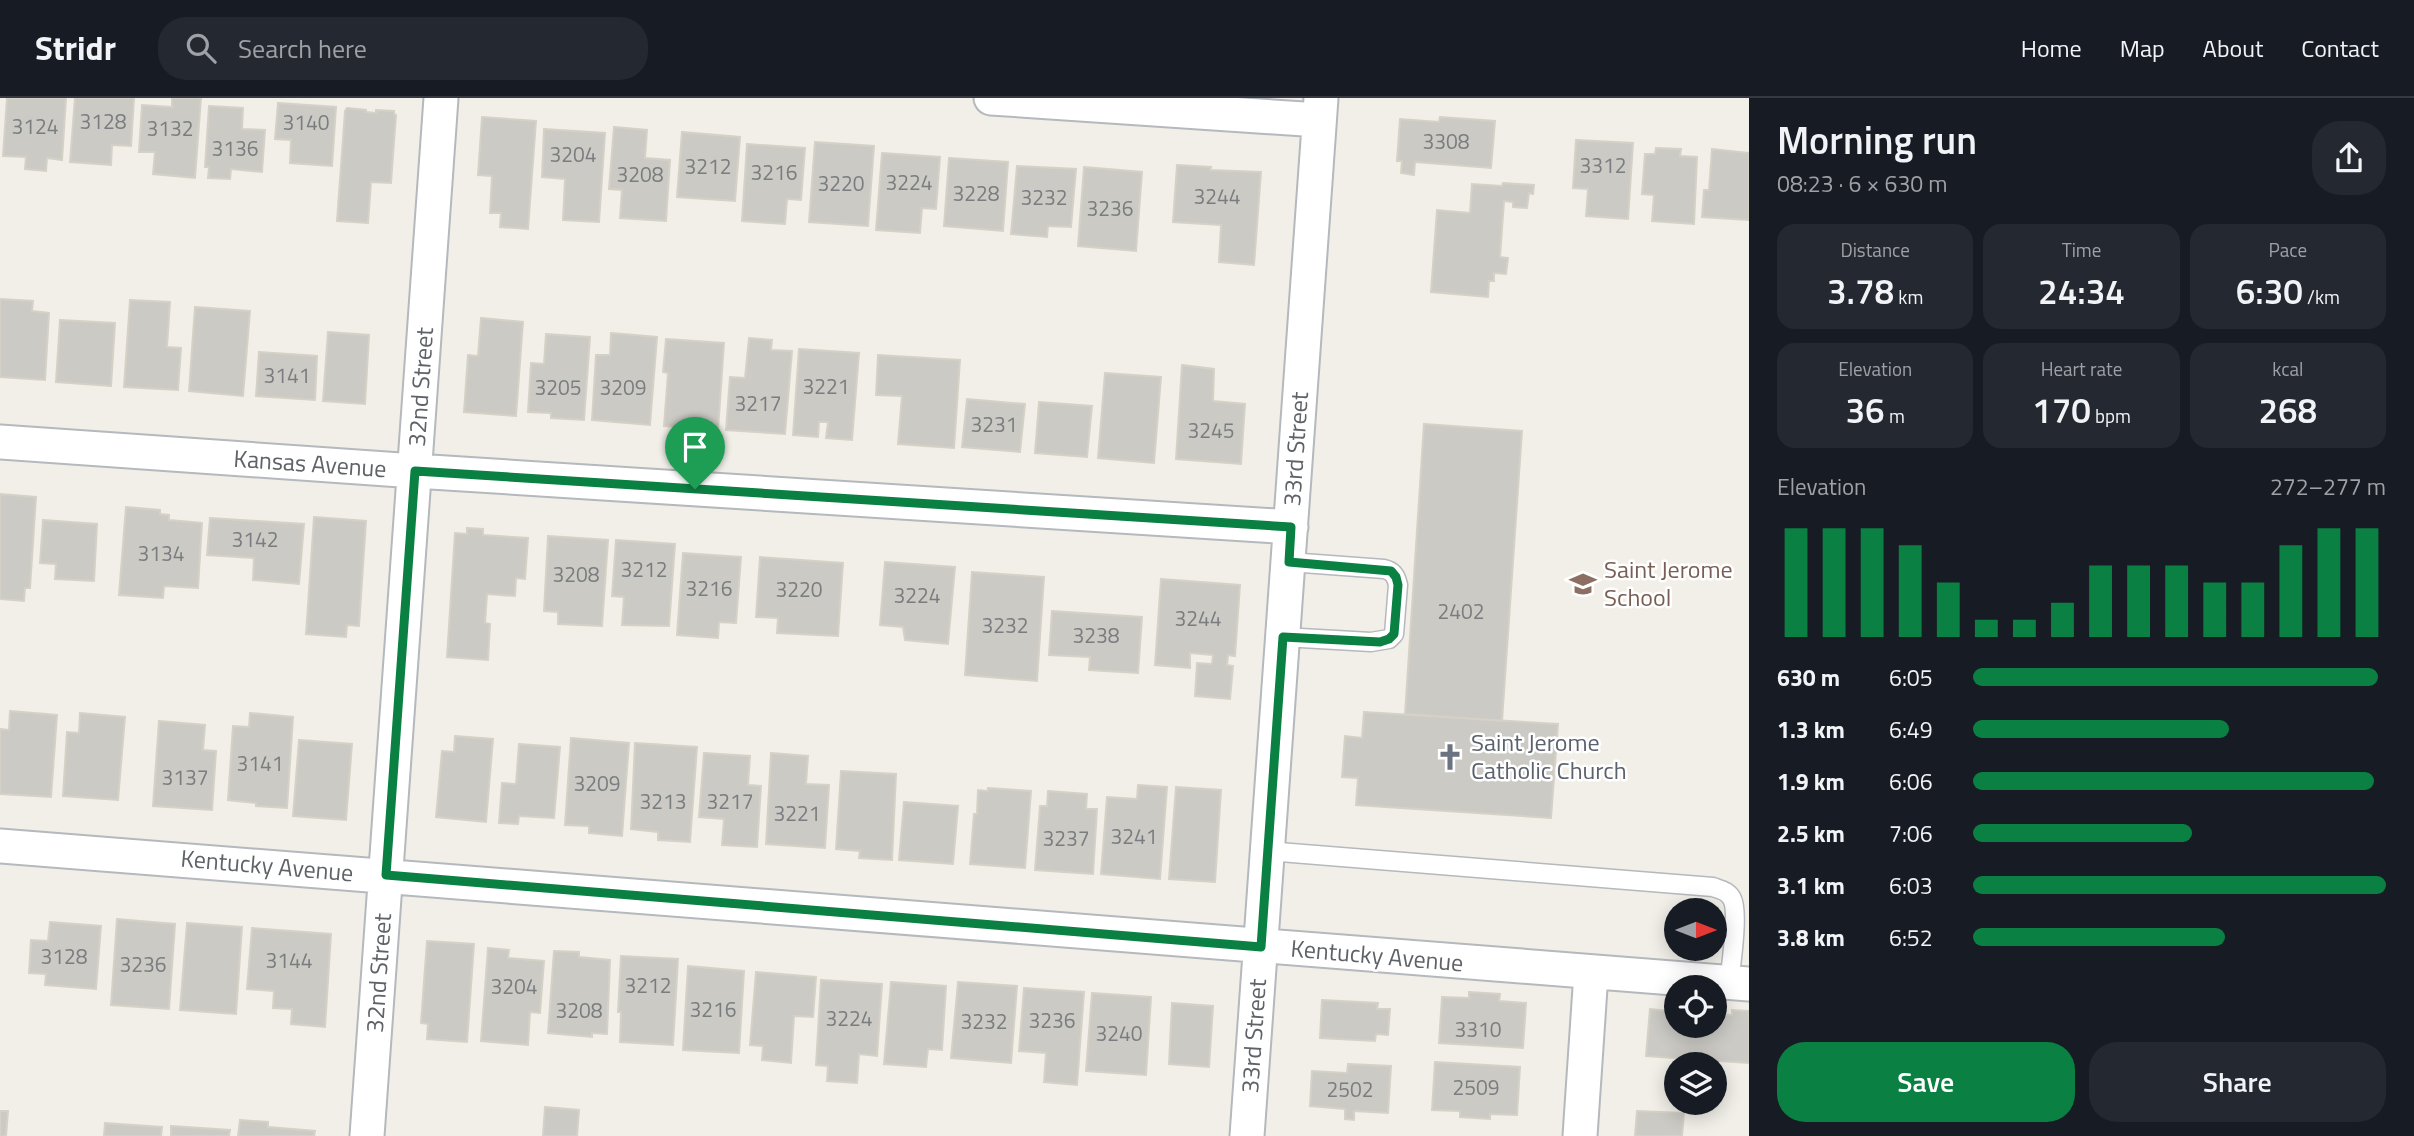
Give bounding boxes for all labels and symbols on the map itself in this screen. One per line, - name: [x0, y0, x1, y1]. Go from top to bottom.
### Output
- house number: 3128: [79, 105, 127, 137]
- house number: 3140: [282, 106, 330, 138]
- house number: 3124: [11, 110, 59, 142]
- house number: 3132: [146, 112, 194, 144]
- house number: 3308: [1422, 125, 1470, 157]
- house number: 3136: [211, 132, 259, 164]
- house number: 3204: [549, 138, 597, 170]
- house number: 3312: [1579, 149, 1627, 181]
- house number: 3212: [684, 150, 732, 182]
- house number: 3216: [750, 156, 798, 188]
- house number: 3208: [616, 158, 664, 190]
- house number: 3224: [885, 166, 933, 198]
- house number: 3220: [817, 167, 865, 199]
- house number: 3228: [952, 177, 1000, 209]
- house number: 3244: [1193, 180, 1241, 212]
- house number: 3232: [1020, 181, 1068, 213]
- house number: 3236: [1086, 192, 1134, 224]
- street label: 32nd Street: [398, 325, 442, 448]
- house number: 3141: [263, 359, 311, 391]
- house number: 3221: [802, 370, 850, 402]
- house number: 3205: [534, 371, 582, 403]
- house number: 3209: [599, 371, 647, 403]
- house number: 3217: [734, 387, 782, 419]
- street label: 33rd Street: [1273, 390, 1317, 507]
- house number: 3231: [970, 408, 1018, 440]
- house number: 3245: [1187, 414, 1235, 446]
- pin: [665, 417, 725, 489]
- street label: Kansas Avenue: [232, 440, 388, 486]
- house number: 3142: [231, 523, 279, 555]
- house number: 3134: [137, 537, 185, 569]
- place label: Saint Jerome School: [1604, 551, 1733, 615]
- house number: 3212: [620, 553, 668, 585]
- house number: 3208: [552, 558, 600, 590]
- school or university icon: Saint Jerome School: [1568, 569, 1598, 599]
- house number: 3216: [685, 572, 733, 604]
- house number: 3220: [775, 573, 823, 605]
- house number: 3224: [893, 579, 941, 611]
- house number: 2402: [1437, 595, 1485, 627]
- house number: 3244: [1174, 602, 1222, 634]
- house number: 3232: [981, 609, 1029, 641]
- house number: 3238: [1072, 619, 1120, 651]
- place label: Saint Jerome Catholic Church: [1471, 724, 1627, 788]
- church icon: Saint Jerome Catholic Church: [1435, 742, 1465, 772]
- house number: 3141: [236, 747, 284, 779]
- house number: 3137: [161, 761, 209, 793]
- house number: 3209: [573, 767, 621, 799]
- house number: 3213: [639, 785, 687, 817]
- house number: 3217: [706, 785, 754, 817]
- house number: 3221: [773, 797, 821, 829]
- house number: 3241: [1110, 820, 1158, 852]
- house number: 3237: [1042, 822, 1090, 854]
- street label: Kentucky Avenue: [179, 840, 355, 890]
- north arrow: [1664, 898, 1727, 961]
- street label: 32nd Street: [356, 911, 400, 1034]
- street label: Kentucky Avenue: [1289, 930, 1465, 980]
- house number: 3128: [40, 940, 88, 972]
- house number: 3144: [265, 944, 313, 976]
- house number: 3236: [119, 948, 167, 980]
- house number: 3212: [624, 969, 672, 1001]
- house number: 3204: [490, 970, 538, 1002]
- street label: 33rd Street: [1231, 977, 1275, 1094]
- house number: 3216: [689, 993, 737, 1025]
- house number: 3208: [555, 994, 603, 1026]
- house number: 3224: [825, 1002, 873, 1034]
- house number: 3236: [1028, 1004, 1076, 1036]
- house number: 3232: [960, 1005, 1008, 1037]
- house number: 3310: [1454, 1013, 1502, 1045]
- house number: 3240: [1095, 1017, 1143, 1049]
- house number: 2509: [1452, 1071, 1500, 1103]
- house number: 2502: [1326, 1073, 1374, 1105]

